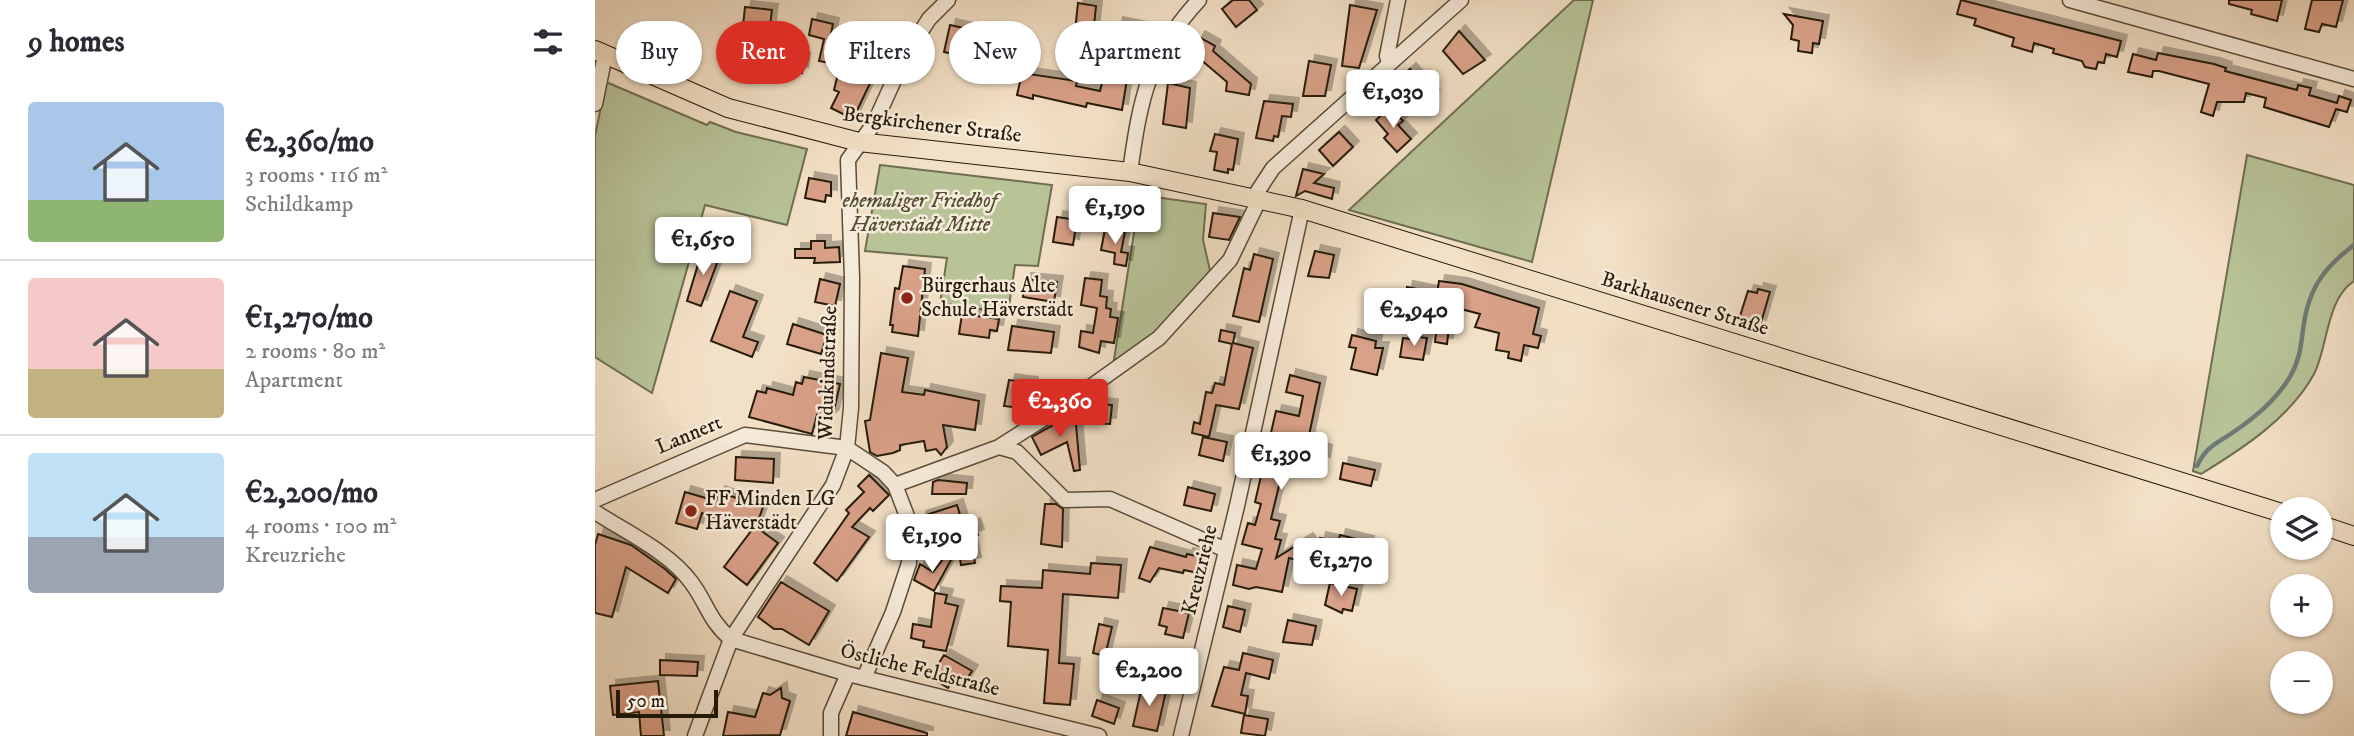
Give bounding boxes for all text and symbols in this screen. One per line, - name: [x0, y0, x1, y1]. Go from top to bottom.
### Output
- chip: Buy: [616, 21, 702, 84]
- chip: Rent: [716, 21, 810, 84]
- chip: Filters: [824, 21, 935, 84]
- chip: New: [949, 21, 1041, 84]
- chip: Apartment: [1055, 21, 1205, 84]
- icon: filters: [529, 23, 567, 61]
- text: 9 homes: [28, 24, 125, 61]
- pin: €1,030: [1336, 71, 1450, 130]
- text: €1,030: [1362, 78, 1424, 107]
- street label: Bergkirchener Straße: [841, 101, 1023, 149]
- text: €2,360/mo: [245, 124, 374, 161]
- icon: home: [84, 130, 168, 214]
- text: 3 rooms · 116 m²: [245, 161, 388, 190]
- pin: €1,190: [1058, 187, 1172, 246]
- park label: ehemaliger Friedhof Häverstädt Mitte: [843, 188, 1003, 238]
- text: Schildkamp: [245, 190, 353, 219]
- text: €1,190: [1085, 194, 1145, 223]
- pin: €1,650: [646, 218, 760, 277]
- text: €1,650: [671, 225, 735, 254]
- street label: Barkhausener Straße: [1598, 266, 1772, 342]
- place label: Bürgerhaus Alte Schule Häverstädt: [921, 273, 1074, 323]
- pin: €2,940: [1357, 288, 1471, 348]
- marker: Bürgerhaus Alte Schule Häverstädt: [899, 290, 915, 306]
- text: €2,940: [1380, 296, 1448, 325]
- text: €1,270/mo: [245, 300, 373, 337]
- street label: Widukindstraße: [813, 305, 843, 442]
- icon: home: [84, 306, 168, 390]
- text: 2 rooms · 80 m²: [245, 337, 385, 366]
- text: Apartment: [245, 366, 343, 395]
- pin: €2,360: [1003, 380, 1117, 439]
- text: €2,360: [1028, 387, 1092, 416]
- street label: Lannert: [652, 409, 726, 460]
- pin: €1,390: [1224, 433, 1338, 492]
- text: €1,390: [1251, 440, 1311, 469]
- text: €2,200/mo: [245, 475, 378, 512]
- icon: home: [84, 481, 168, 565]
- place label: FF Minden LG Häverstädt: [705, 486, 836, 536]
- map controls: [2270, 497, 2333, 714]
- button: layers: [2270, 497, 2333, 560]
- marker: FF Minden LG Häverstädt: [683, 503, 699, 519]
- text: 4 rooms · 100 m²: [245, 512, 397, 541]
- pin: €1,190: [875, 514, 989, 574]
- text: €1,190: [902, 522, 962, 551]
- street label: Kreuzriehe: [1176, 522, 1224, 618]
- pin: €1,270: [1284, 538, 1398, 598]
- text: Kreuzriehe: [245, 541, 346, 570]
- text: €1,270: [1309, 546, 1373, 575]
- button: +: [2270, 574, 2333, 637]
- street label: Östliche Feldstraße: [838, 637, 1003, 702]
- pin: €2,200: [1092, 648, 1206, 708]
- button: −: [2270, 651, 2333, 714]
- text: €2,200: [1115, 656, 1183, 685]
- scale bar: [616, 687, 717, 719]
- text: 50 m: [627, 690, 665, 713]

